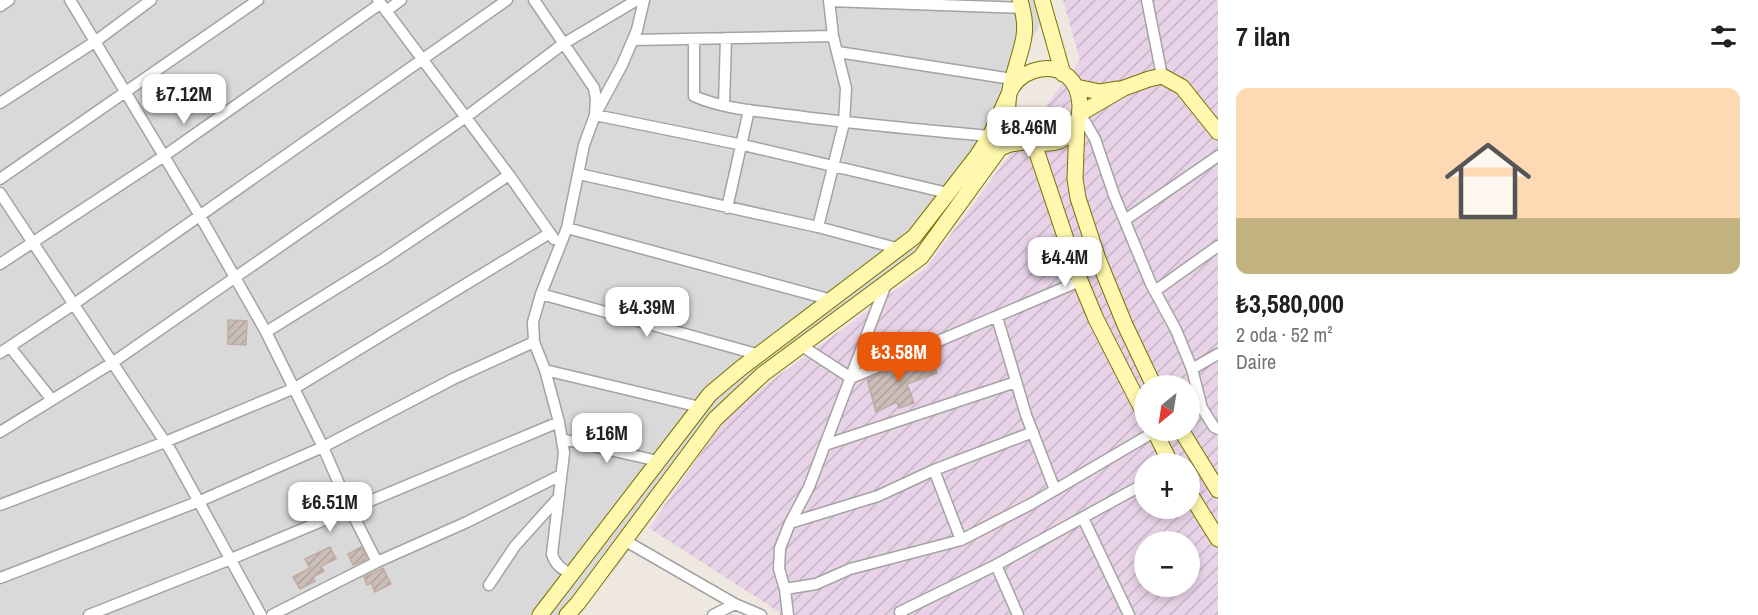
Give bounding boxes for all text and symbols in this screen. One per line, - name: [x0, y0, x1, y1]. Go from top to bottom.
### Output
- text: 7 ilan: [1236, 19, 1291, 54]
- icon: filters: [1707, 20, 1740, 53]
- pin: ₺7.12M: [135, 74, 233, 125]
- text: ₺7.12M: [156, 80, 212, 107]
- pin: ₺8.46M: [980, 107, 1078, 158]
- text: ₺8.46M: [1001, 113, 1057, 140]
- icon: home: [1434, 127, 1542, 235]
- pin: ₺4.4M: [1023, 237, 1107, 288]
- text: ₺4.4M: [1042, 243, 1088, 270]
- text: ₺3,580,000: [1236, 286, 1344, 321]
- pin: ₺4.39M: [598, 287, 696, 338]
- text: ₺4.39M: [619, 293, 675, 320]
- text: 2 oda · 52 m²: [1236, 321, 1333, 348]
- pin: ₺3.58M: [850, 332, 948, 383]
- text: ₺3.58M: [871, 338, 927, 365]
- text: Daire: [1236, 348, 1276, 375]
- north arrow: [1134, 375, 1200, 441]
- map controls: [1134, 375, 1200, 597]
- pin: ₺16M: [571, 413, 643, 464]
- text: ₺16M: [586, 419, 628, 446]
- button: +: [1134, 453, 1200, 519]
- pin: ₺6.51M: [281, 482, 379, 533]
- text: ₺6.51M: [302, 488, 358, 515]
- button: −: [1134, 531, 1200, 597]

